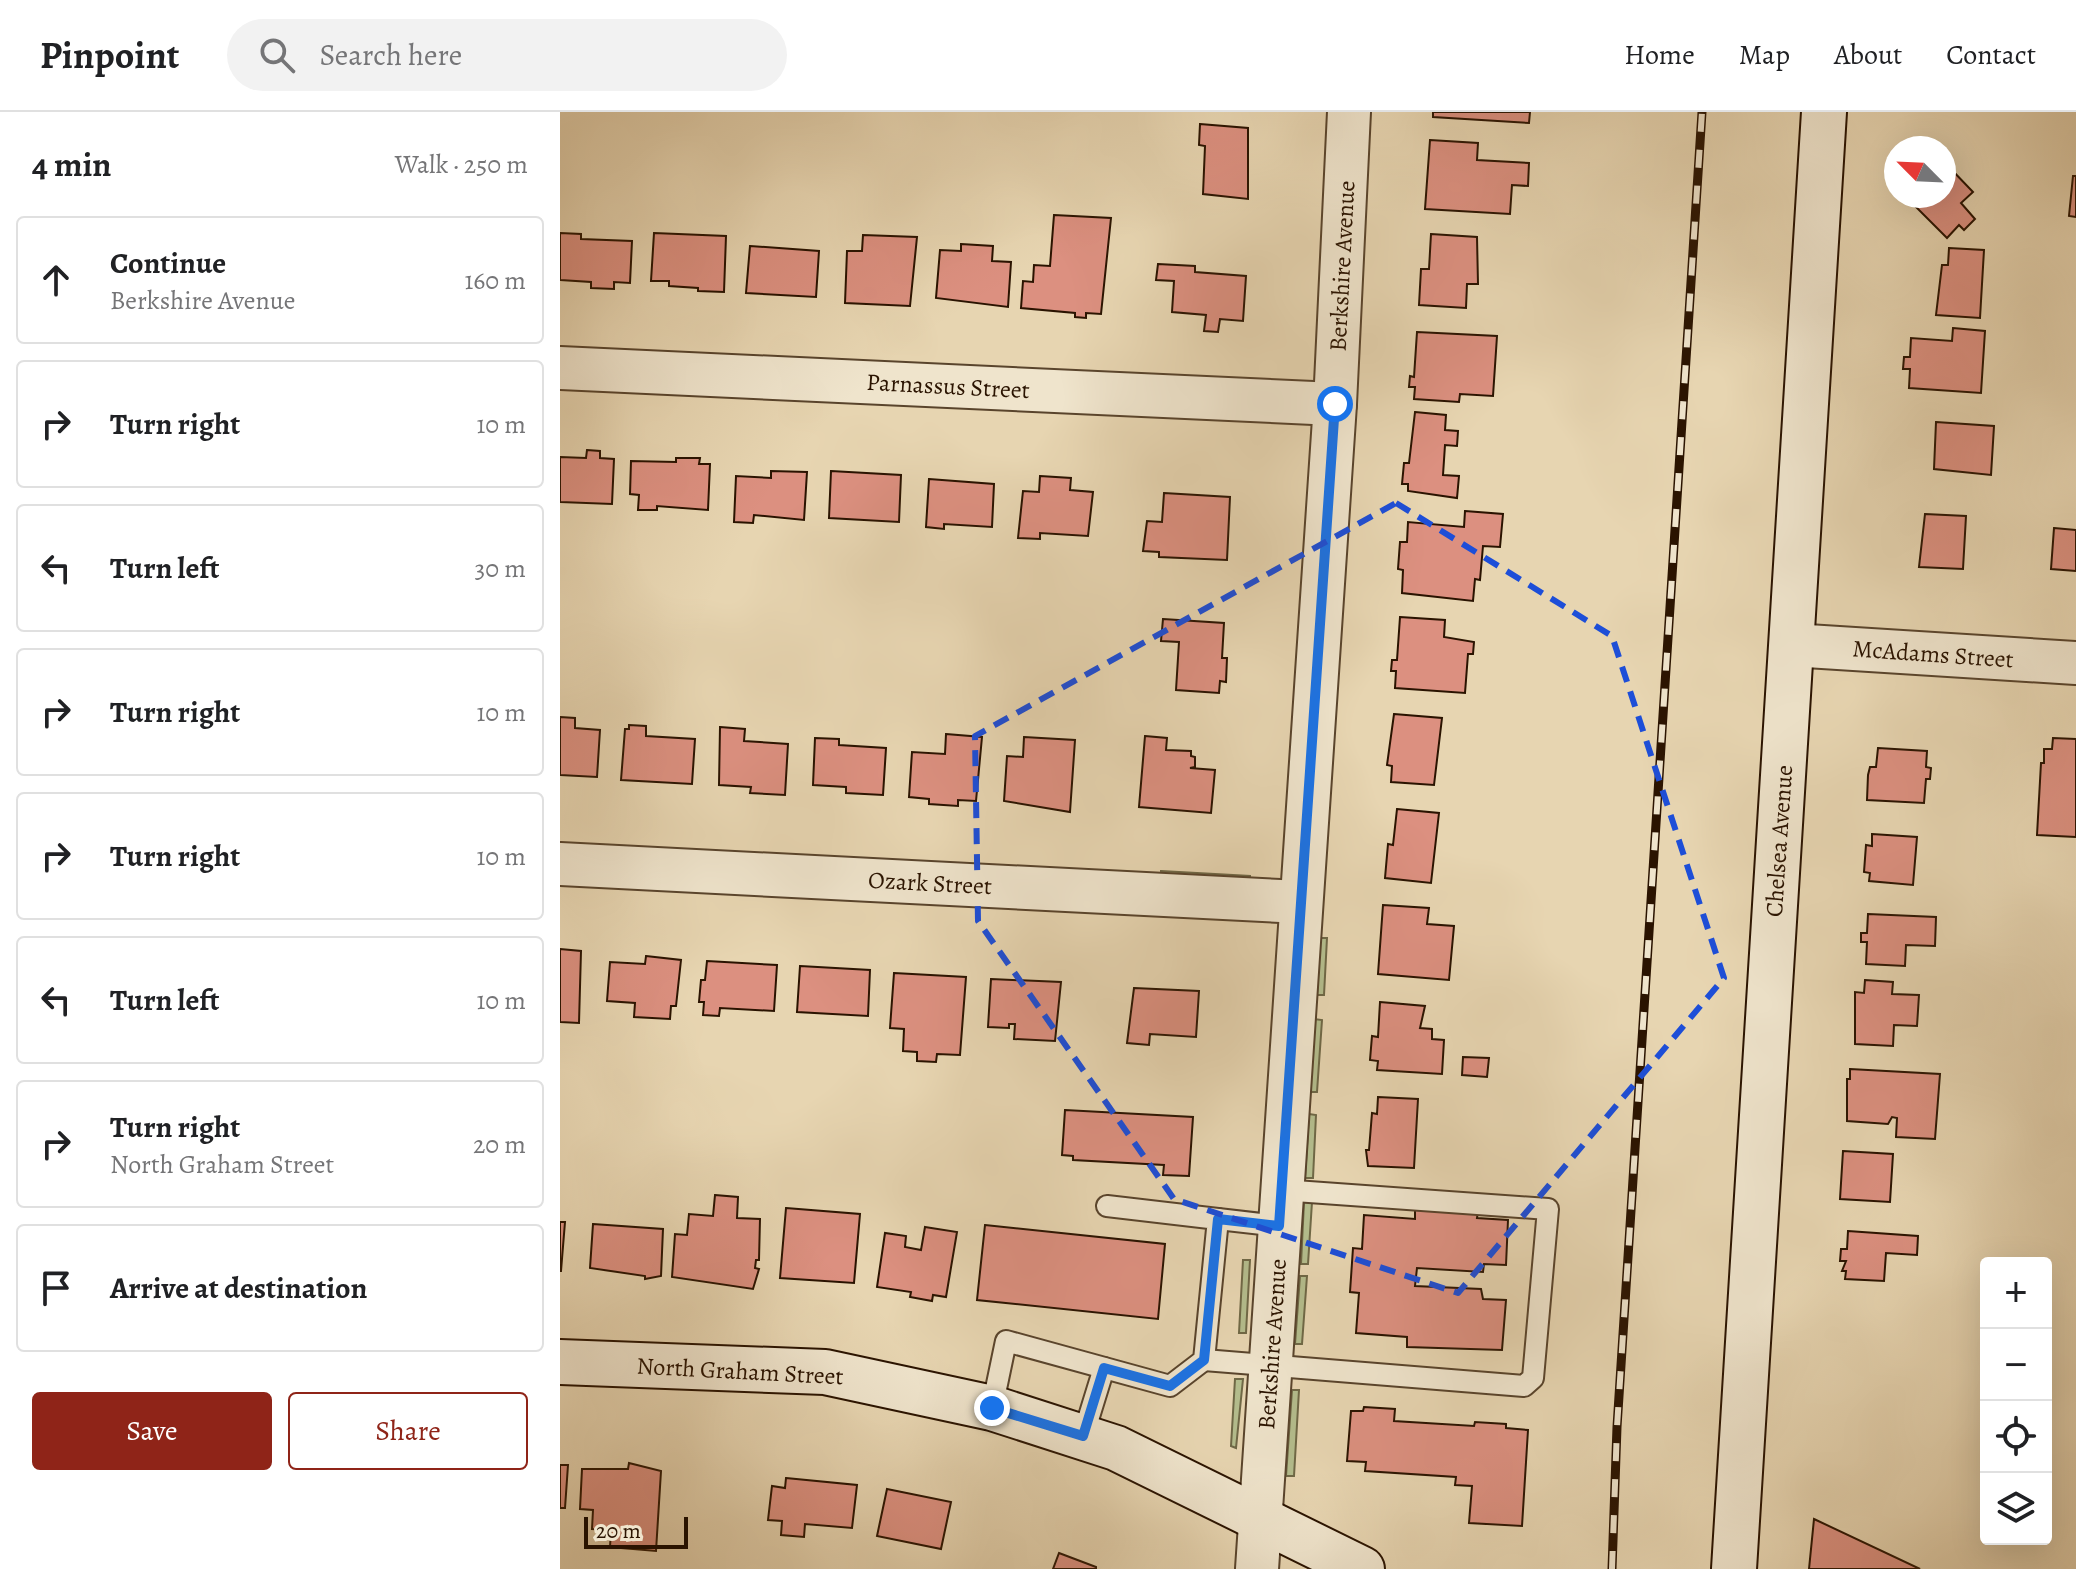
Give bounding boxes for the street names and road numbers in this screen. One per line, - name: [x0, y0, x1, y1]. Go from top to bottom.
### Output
- street label: Berkshire Avenue: [1322, 180, 1362, 352]
- street label: Parnassus Street: [866, 366, 1030, 406]
- street label: McAdams Street: [1852, 632, 2015, 676]
- street label: Chelsea Avenue: [1758, 764, 1800, 918]
- street label: Ozark Street: [867, 864, 993, 902]
- street label: Berkshire Avenue: [1250, 1258, 1294, 1430]
- street label: North Graham Street: [636, 1350, 844, 1392]

